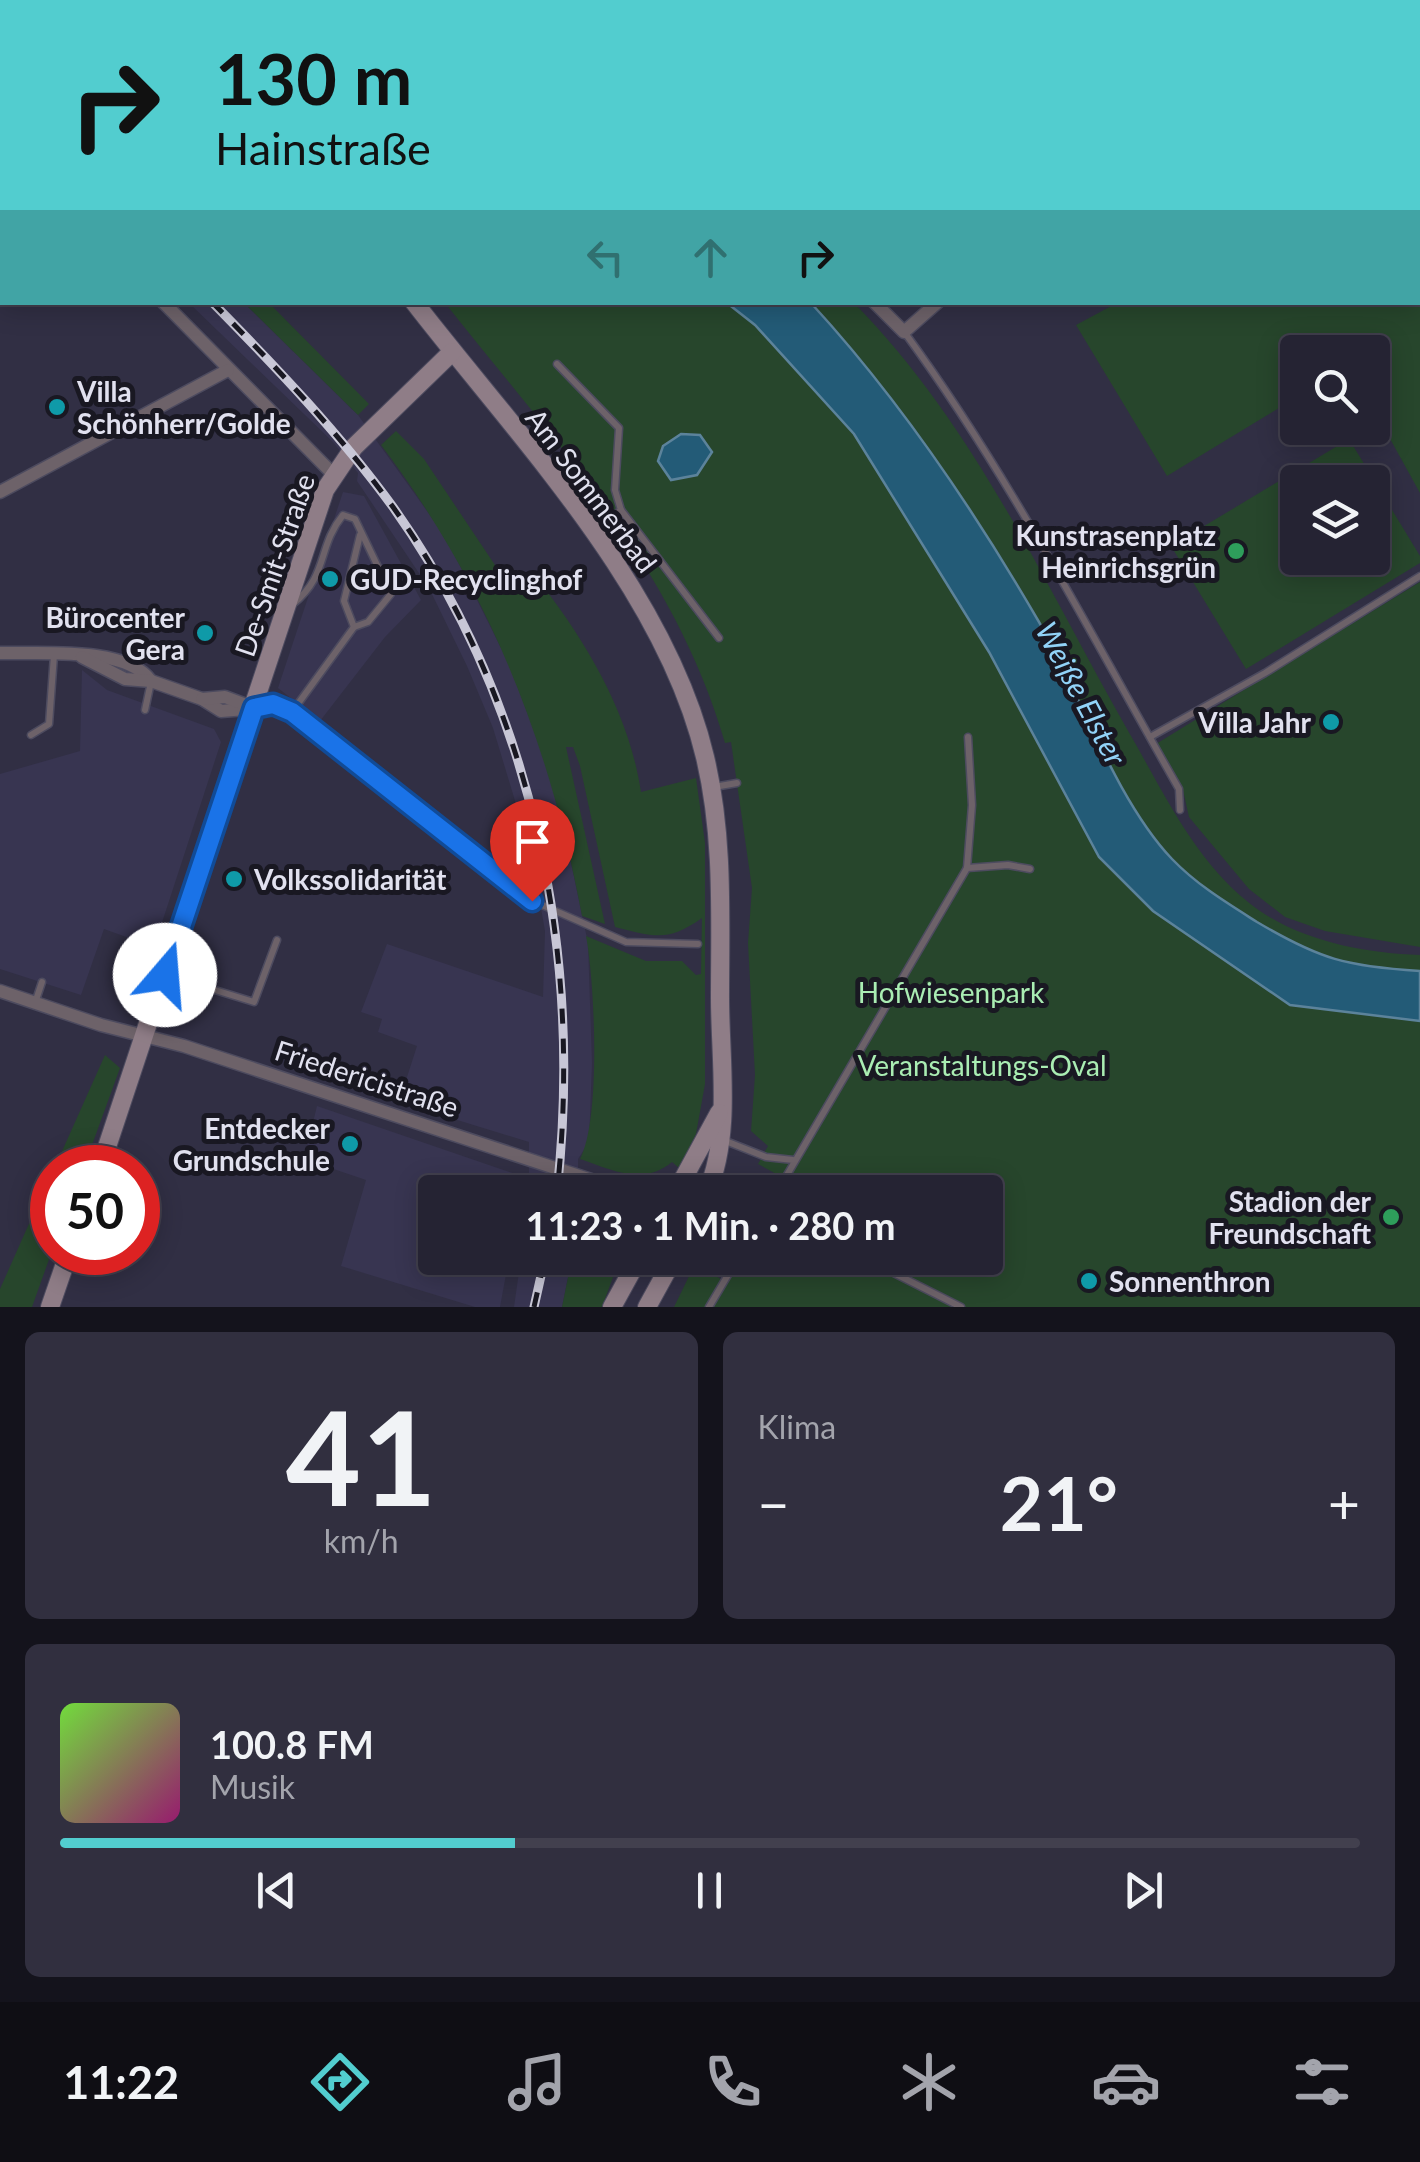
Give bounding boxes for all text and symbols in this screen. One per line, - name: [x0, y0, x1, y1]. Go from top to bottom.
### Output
- text: 130 m: [215, 36, 412, 120]
- icon: right: [50, 40, 180, 170]
- text: Hainstraße: [215, 121, 431, 175]
- icon: left: [578, 230, 633, 285]
- icon: ahead: [683, 230, 738, 285]
- icon: right: [788, 230, 843, 285]
- map controls: [1280, 335, 1390, 575]
- button: search: [1280, 335, 1390, 445]
- place label: Villa Schönherr/Golde: [76, 374, 291, 440]
- marker: Villa Schönherr/Golde: [46, 396, 68, 418]
- street label: Am Sommerbad: [519, 401, 665, 579]
- button: layers: [1280, 465, 1390, 575]
- street label: De-Smit-Straße: [227, 469, 321, 661]
- place label: Kunstrasenplatz Heinrichsgrün: [1016, 518, 1216, 584]
- marker: Kunstrasenplatz Heinrichsgrün: [1225, 540, 1247, 562]
- place label: GUD-Recyclinghof: [350, 562, 582, 596]
- marker: GUD-Recyclinghof: [319, 568, 341, 590]
- place label: Bürocenter Gera: [45, 600, 186, 666]
- water label: Weiße Elster: [1029, 615, 1135, 771]
- marker: Bürocenter Gera: [194, 622, 216, 644]
- place label: Villa Jahr: [1197, 705, 1312, 739]
- marker: Villa Jahr: [1320, 711, 1342, 733]
- pin: [490, 799, 575, 902]
- icon: arrive: [505, 814, 560, 869]
- place label: Volkssolidarität: [253, 862, 447, 896]
- marker: Volkssolidarität: [223, 868, 245, 890]
- position arrow: [113, 923, 217, 1027]
- park label: Hofwiesenpark: [858, 975, 1045, 1009]
- street label: Friedericistraße: [271, 1032, 463, 1124]
- park label: Veranstaltungs-Oval: [857, 1048, 1107, 1082]
- place label: Entdecker Grundschule: [173, 1111, 331, 1177]
- marker: Entdecker Grundschule: [339, 1133, 361, 1155]
- speed limit sign: 50: [30, 1145, 160, 1275]
- place label: Stadion der Freundschaft: [1208, 1184, 1372, 1250]
- text: 11:23 · 1 Min. · 280 m: [526, 1202, 895, 1248]
- marker: Stadion der Freundschaft: [1380, 1206, 1402, 1228]
- place label: Sonnenthron: [1109, 1264, 1271, 1298]
- marker: Sonnenthron: [1078, 1270, 1100, 1292]
- text: 41: [286, 1378, 437, 1534]
- text: Klima: [758, 1407, 836, 1446]
- text: 21°: [1000, 1457, 1118, 1547]
- text: −: [758, 1470, 789, 1536]
- text: +: [1328, 1470, 1360, 1536]
- text: km/h: [324, 1521, 399, 1560]
- text: 100.8 FM: [210, 1721, 374, 1767]
- text: Musik: [210, 1767, 295, 1806]
- icon: previous: [249, 1863, 304, 1918]
- icon: pause: [682, 1863, 737, 1918]
- icon: next: [1116, 1863, 1171, 1918]
- icon: directions: [305, 2047, 375, 2117]
- icon: music: [502, 2047, 572, 2117]
- icon: phone: [698, 2047, 768, 2117]
- icon: climate: [894, 2047, 964, 2117]
- icon: car: [1091, 2047, 1161, 2117]
- icon: filters: [1287, 2047, 1357, 2117]
- text: 11:22: [63, 2055, 179, 2109]

